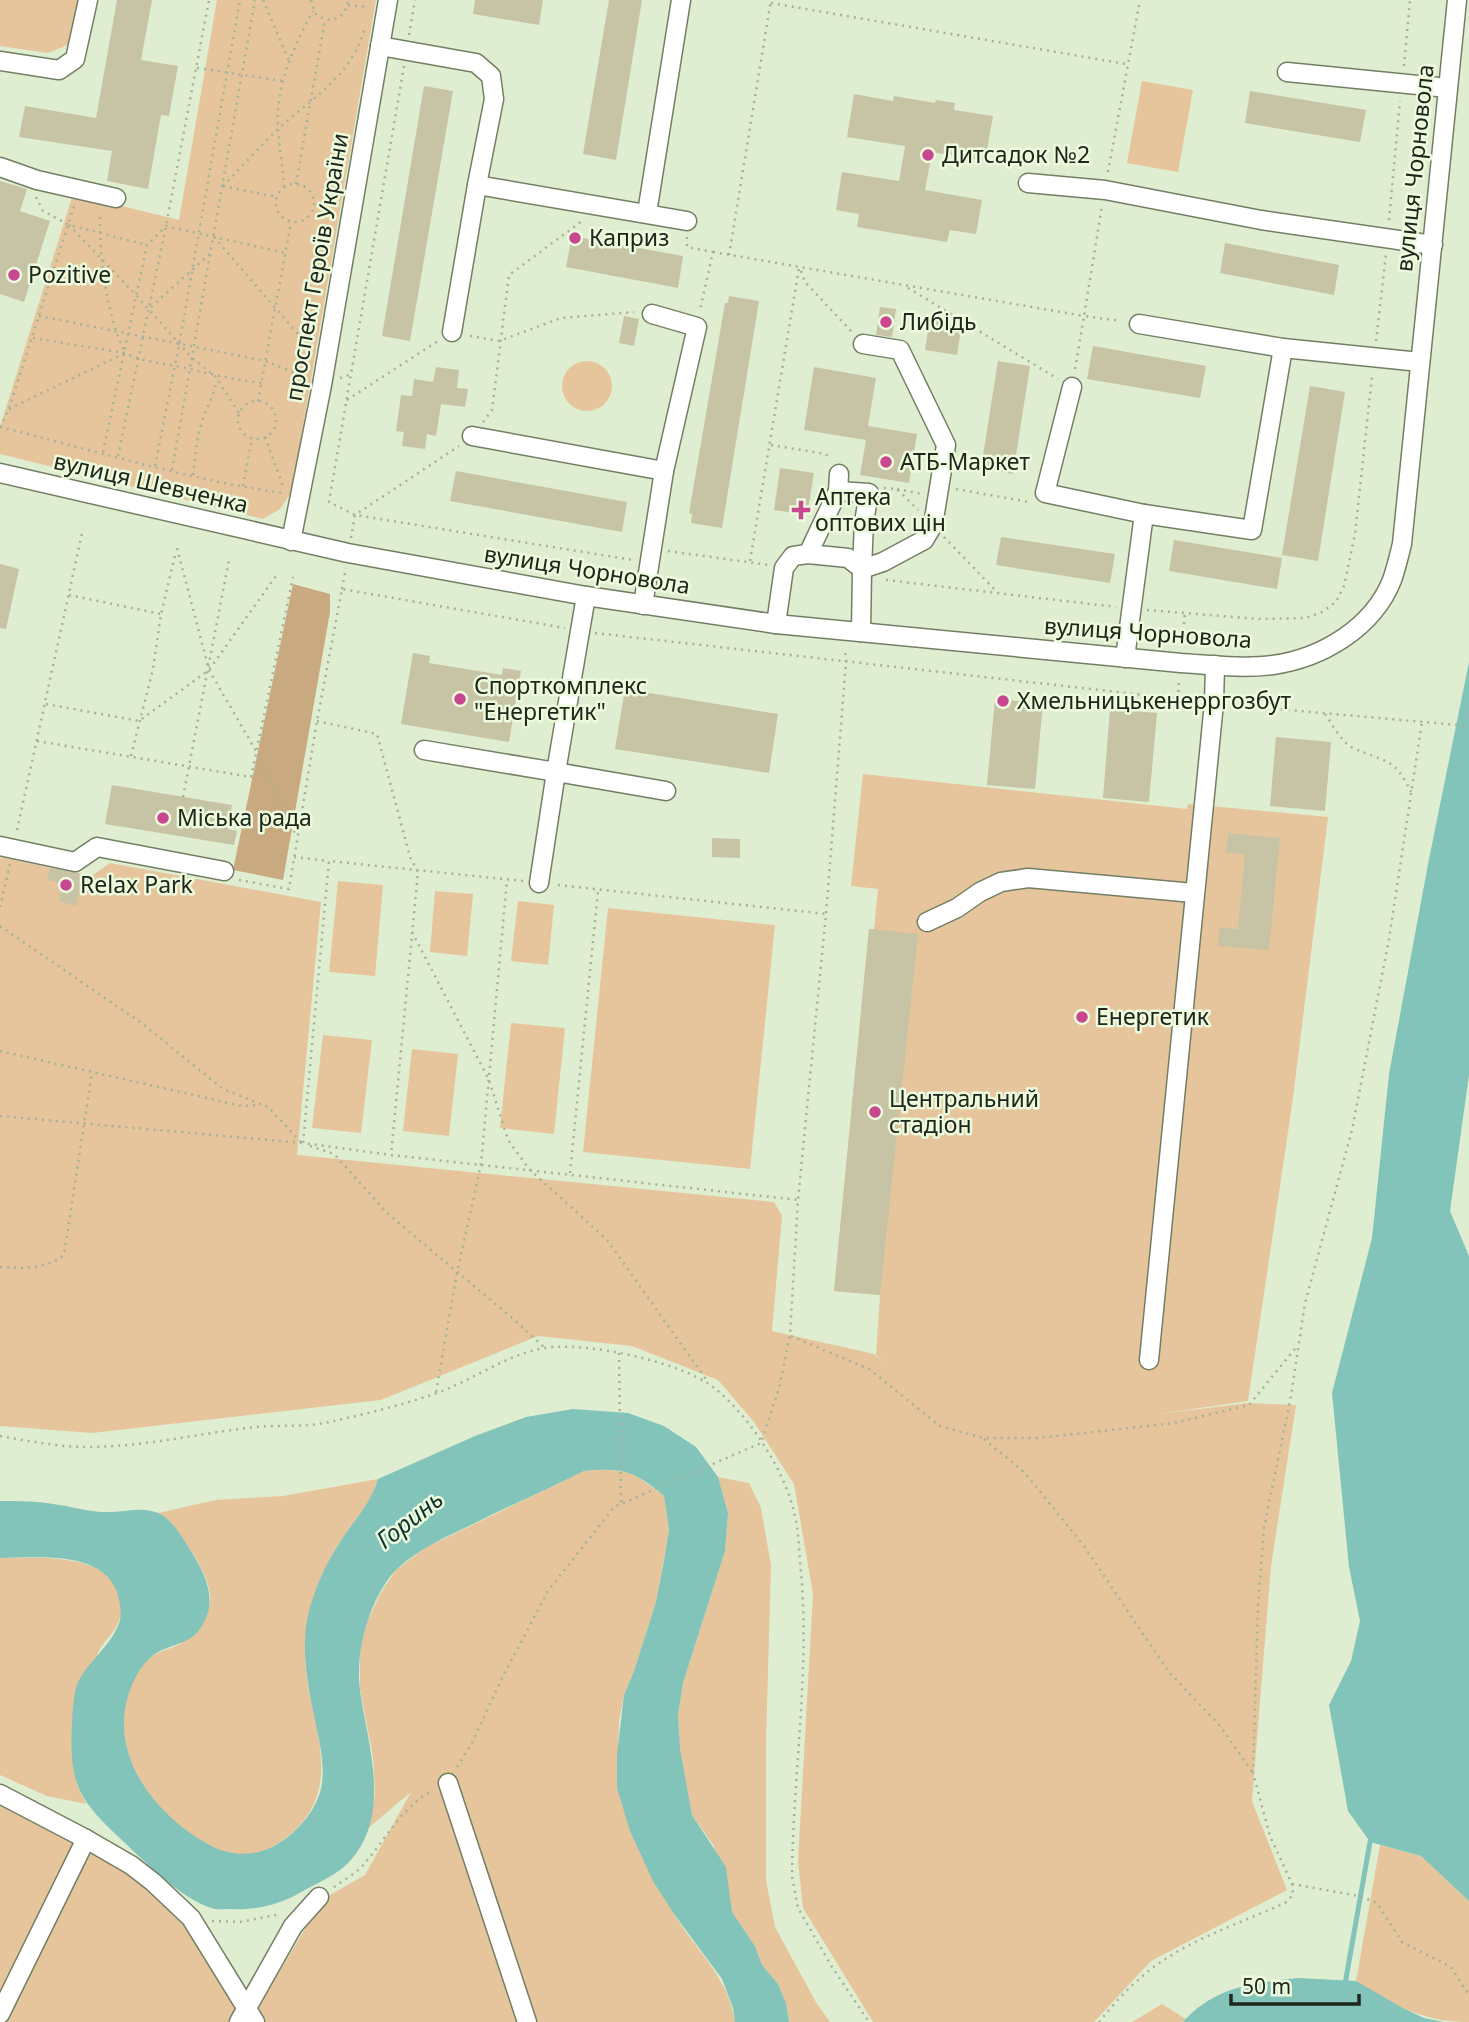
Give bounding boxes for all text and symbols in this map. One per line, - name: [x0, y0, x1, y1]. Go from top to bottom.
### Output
- street label: вулиця Чорновола: [1387, 63, 1441, 273]
- street label: проспект Героїв України: [277, 130, 355, 403]
- place label: Дитсадок №2: [942, 138, 1090, 170]
- marker: Дитсадок №2: [920, 147, 936, 163]
- place label: Каприз: [589, 221, 669, 253]
- marker: Каприз: [567, 230, 583, 246]
- place label: Pozitive: [28, 258, 111, 290]
- marker: Pozitive: [6, 267, 22, 283]
- place label: Либідь: [900, 305, 977, 337]
- marker: Либідь: [878, 314, 894, 330]
- street label: вулиця Шевченка: [51, 444, 252, 520]
- place label: АТБ-Маркет: [900, 445, 1030, 477]
- marker: АТБ-Маркет: [878, 454, 894, 470]
- place label: Аптека оптових цін: [815, 480, 946, 538]
- marker: Аптека оптових цін: [793, 502, 809, 518]
- street label: вулиця Чорновола: [482, 537, 693, 601]
- street label: вулиця Чорновола: [1043, 609, 1253, 655]
- place label: Спорткомплекс "Енергетик": [474, 669, 647, 727]
- place label: Хмельницькенерргозбут: [1017, 684, 1292, 716]
- marker: Спорткомплекс "Енергетик": [452, 691, 468, 707]
- marker: Хмельницькенерргозбут: [995, 693, 1011, 709]
- place label: Міська рада: [177, 801, 312, 833]
- marker: Міська рада: [155, 810, 171, 826]
- place label: Relax Park: [80, 868, 194, 900]
- marker: Relax Park: [58, 877, 74, 893]
- place label: Енергетик: [1096, 1000, 1210, 1032]
- marker: Енергетик: [1074, 1009, 1090, 1025]
- place label: Центральний стадіон: [889, 1082, 1039, 1140]
- marker: Центральний стадіон: [867, 1104, 883, 1120]
- water label: Горинь: [369, 1482, 449, 1555]
- scale bar: [1231, 1962, 1359, 2006]
- text: 50 m: [1242, 1972, 1291, 2000]

